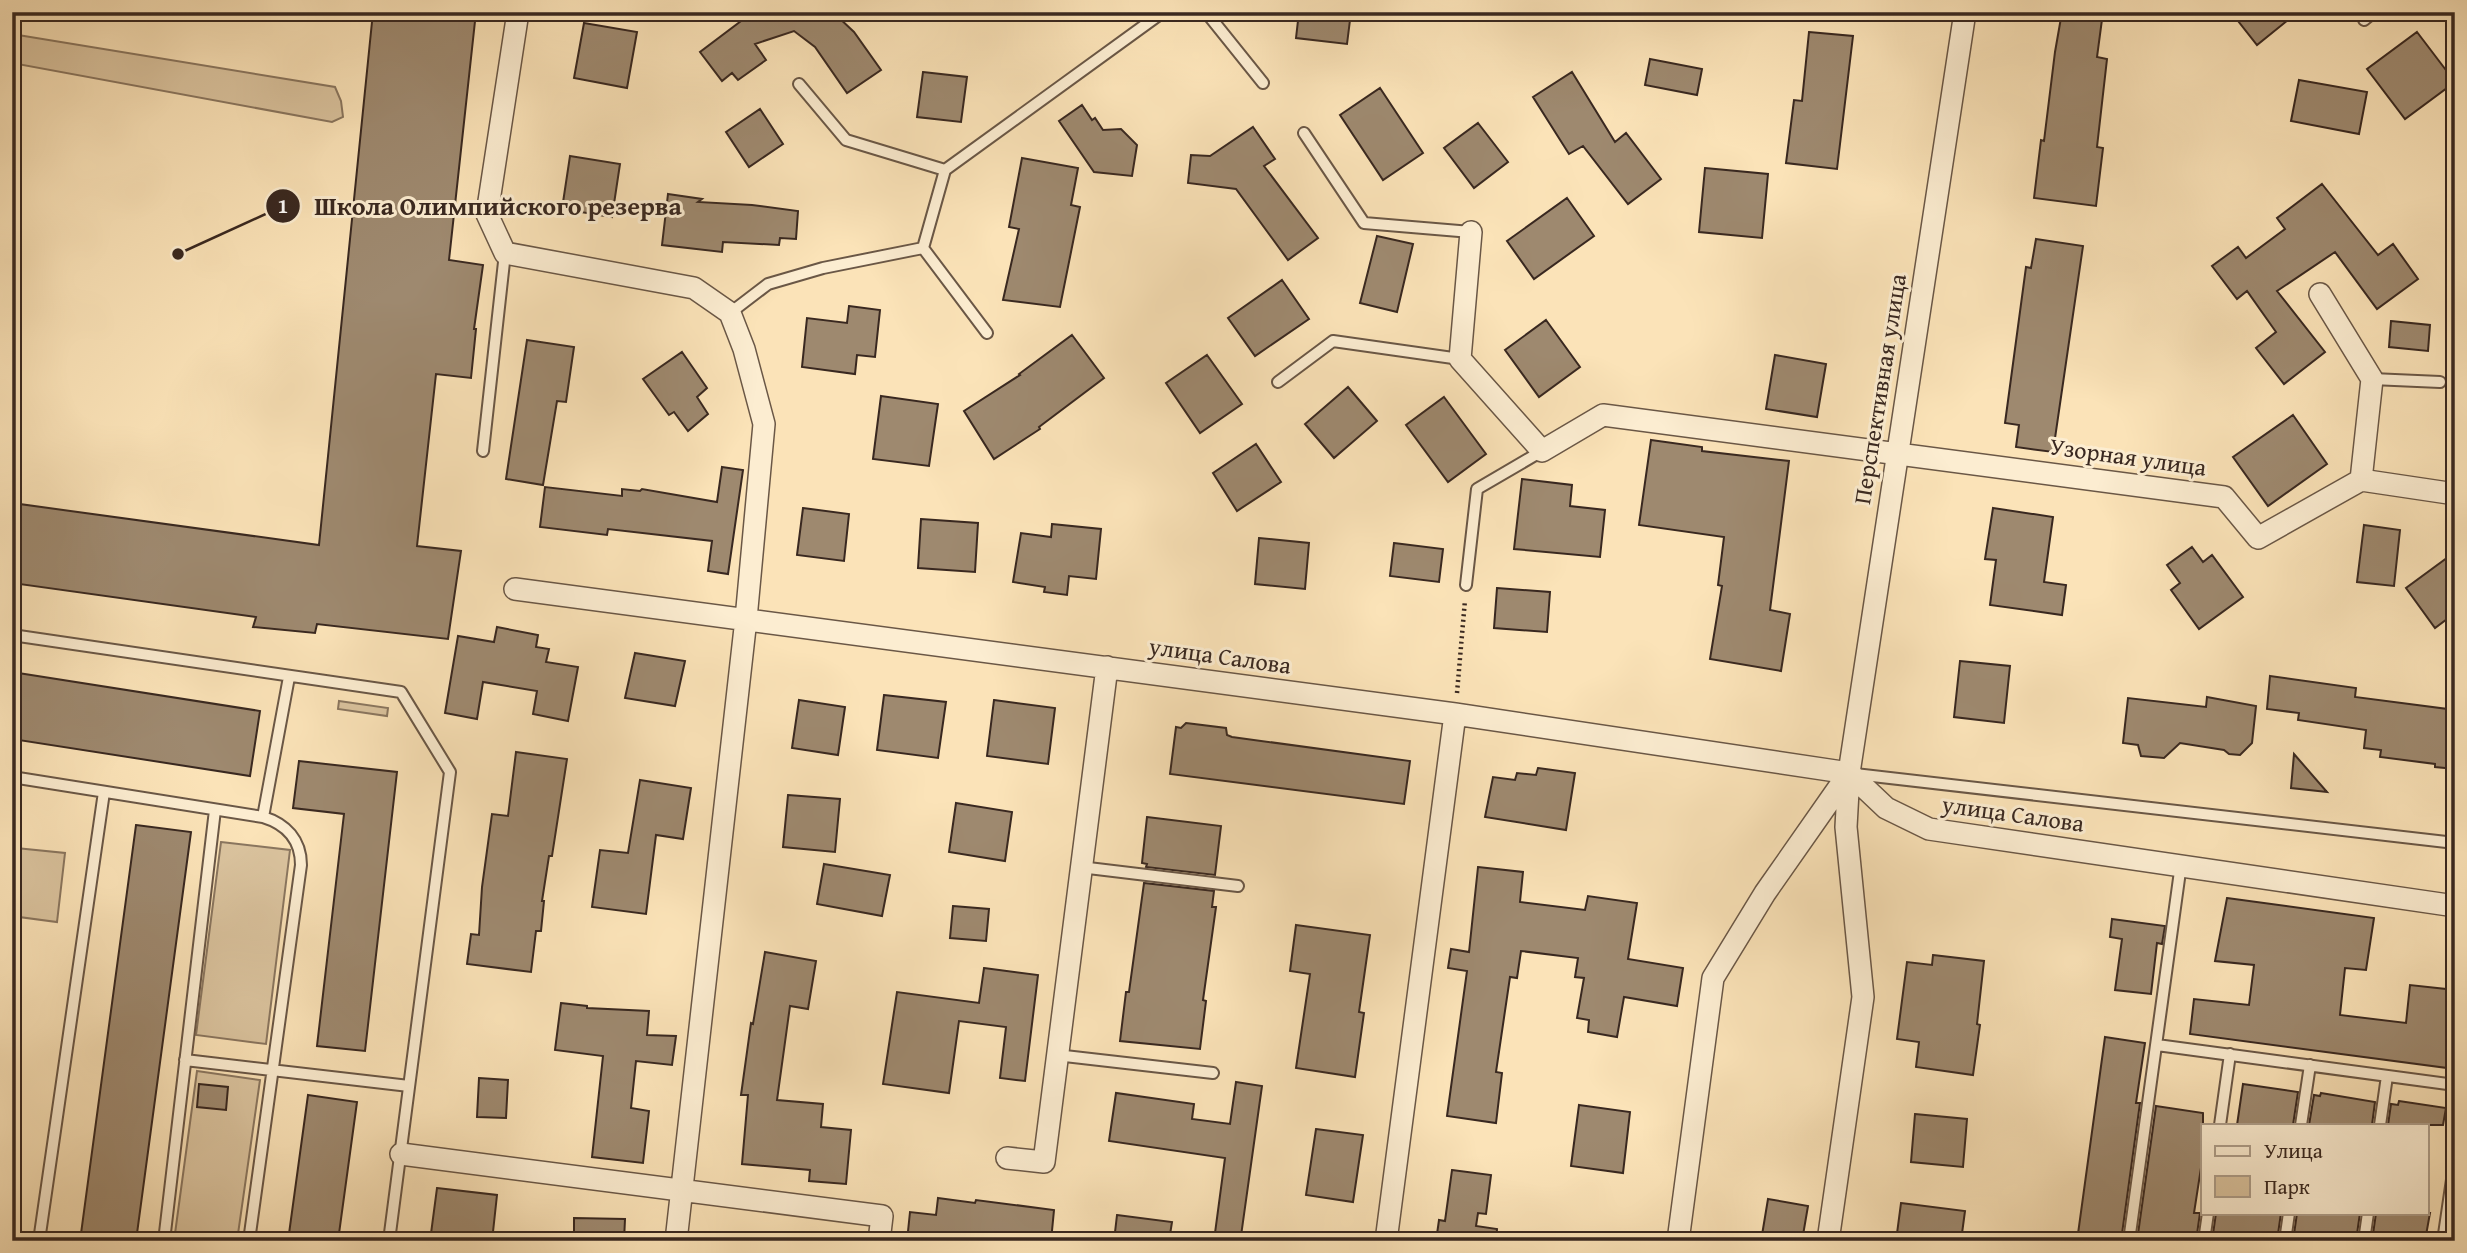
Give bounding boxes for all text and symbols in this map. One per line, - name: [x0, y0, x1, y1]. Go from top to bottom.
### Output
- callout: Школа Олимпийского резерва: [266, 182, 696, 229]
- text: Школа Олимпийского резерва: [314, 186, 683, 225]
- text: 1: [278, 190, 288, 221]
- street label: Перспективная улица: [1844, 271, 1915, 507]
- street label: Узорная улица: [2047, 428, 2209, 485]
- street label: улица Салова: [1146, 628, 1294, 683]
- street label: улица Салова: [1939, 786, 2087, 841]
- legend: [2201, 1124, 2428, 1214]
- text: Улица: [2264, 1135, 2323, 1166]
- text: Парк: [2264, 1171, 2310, 1202]

